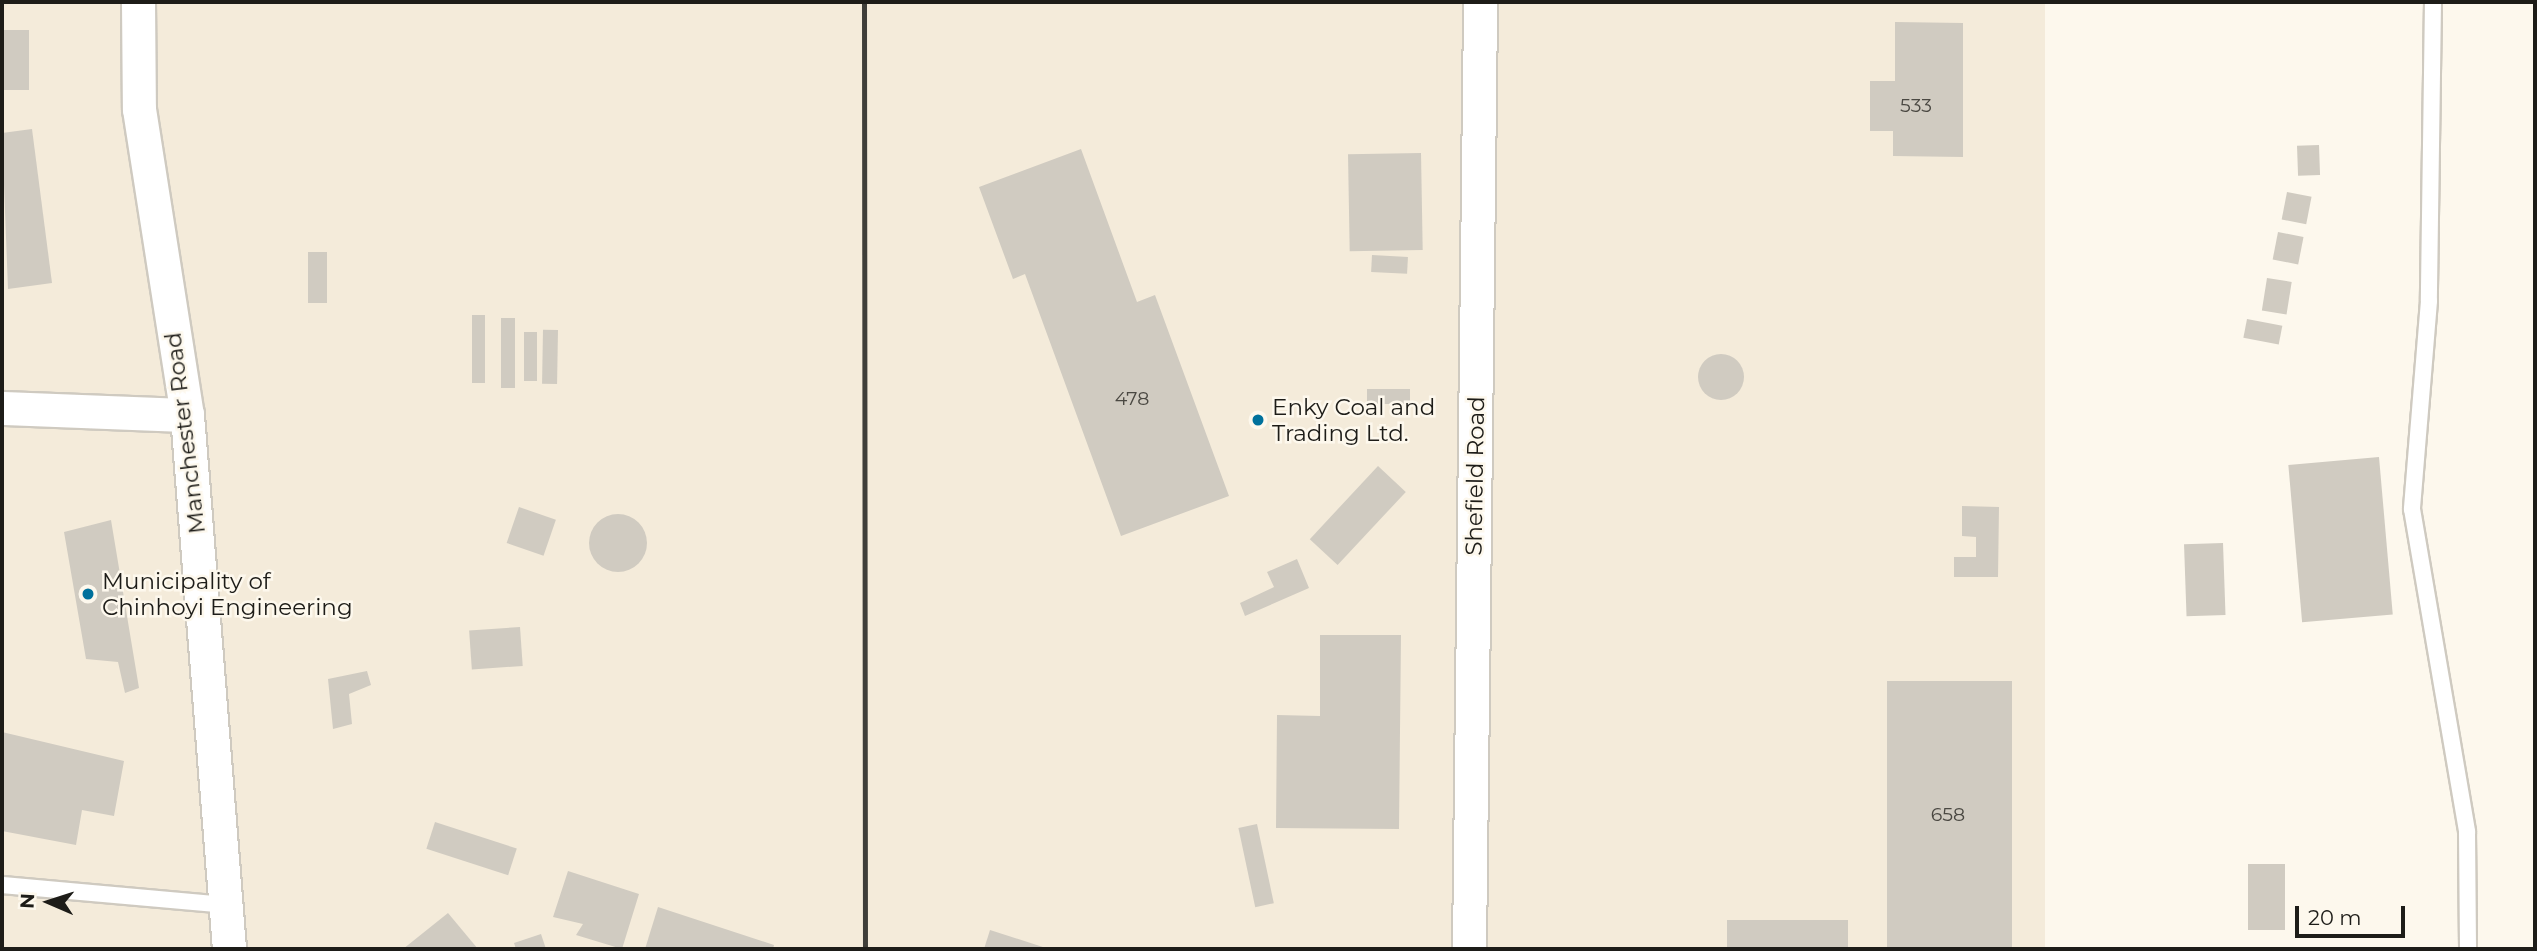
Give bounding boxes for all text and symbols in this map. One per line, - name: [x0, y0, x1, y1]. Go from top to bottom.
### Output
- house number: 533: [1900, 95, 1932, 117]
- street label: Manchester Road: [159, 331, 211, 535]
- house number: 478: [1115, 388, 1149, 410]
- place label: Enky Coal and Trading Ltd.: [1272, 393, 1435, 447]
- street label: Shefield Road: [1460, 396, 1490, 556]
- marker: Enky Coal and Trading Ltd.: [1250, 412, 1266, 428]
- place label: Municipality of Chinhoyi Engineering: [102, 567, 353, 621]
- marker: Municipality of Chinhoyi Engineering: [80, 586, 96, 602]
- house number: 658: [1931, 804, 1965, 826]
- north arrow: [14, 867, 84, 937]
- scale bar: [2299, 892, 2409, 936]
- text: N: [16, 893, 39, 909]
- text: 20 m: [2308, 905, 2362, 930]

